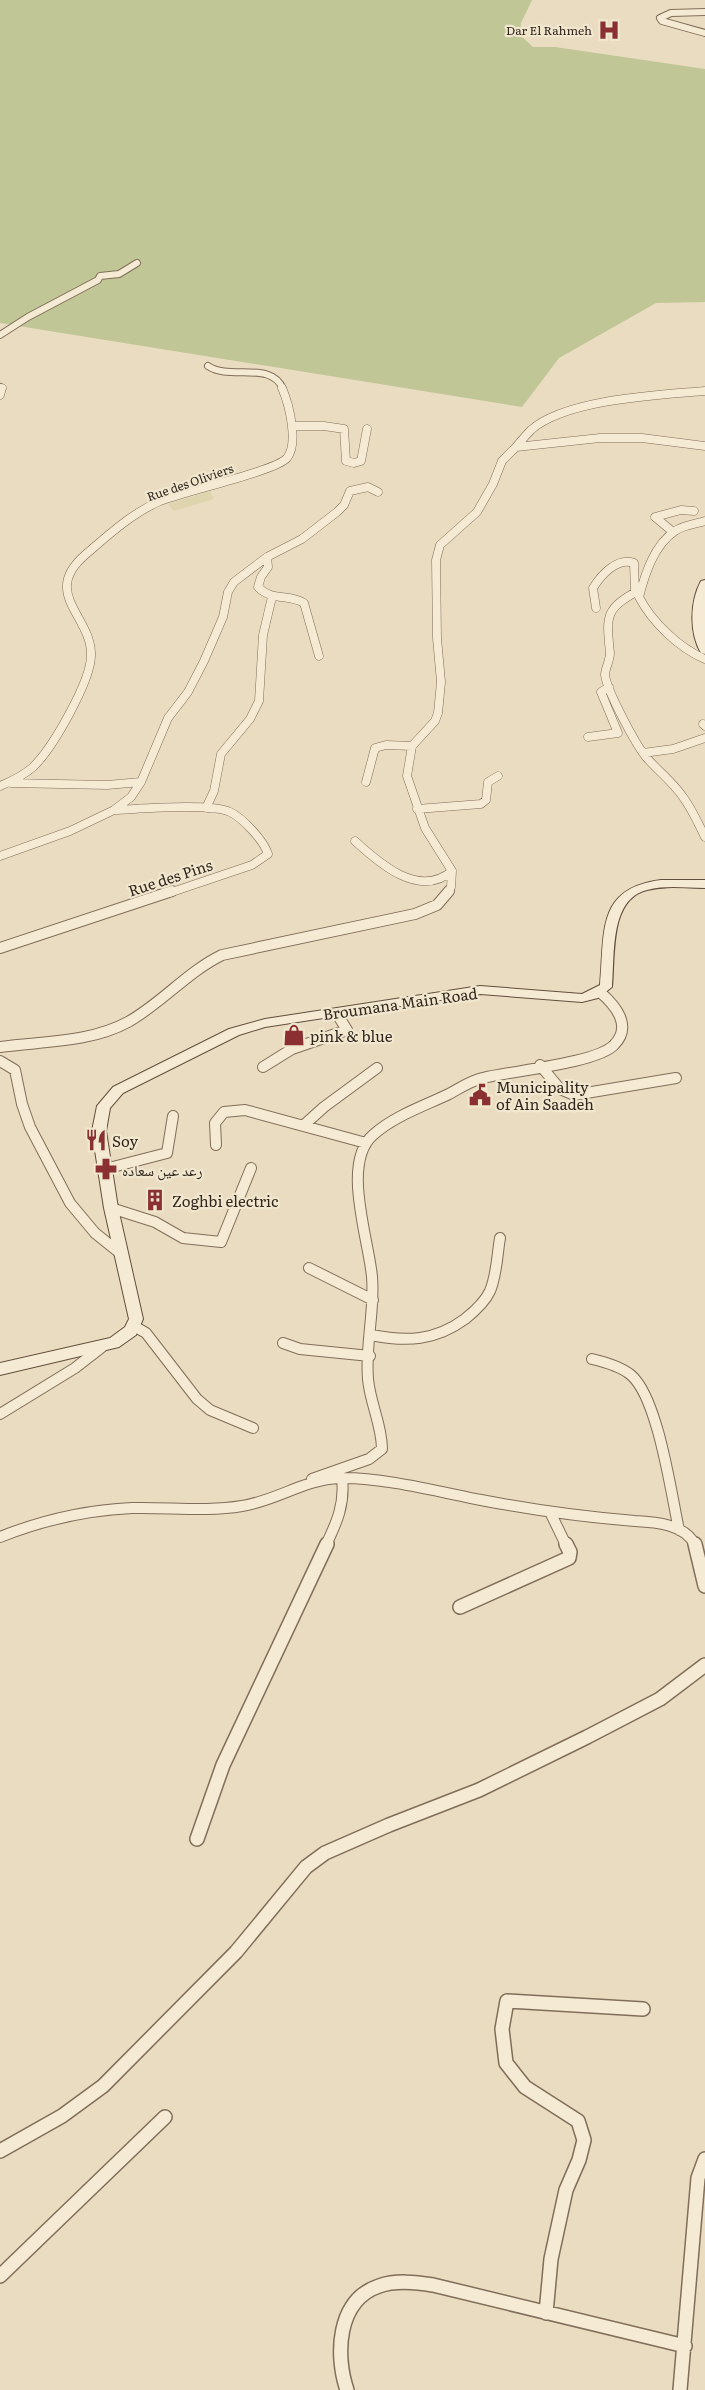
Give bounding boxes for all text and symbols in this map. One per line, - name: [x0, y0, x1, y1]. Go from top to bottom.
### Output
- hospital icon: Dar El Rahmeh: [596, 17, 622, 43]
- place label: Dar El Rahmeh: [506, 21, 592, 39]
- street label: Rue des Oliviers: [144, 459, 236, 505]
- street label: Rue des Pins: [125, 852, 215, 901]
- street label: Broumana Main Road: [321, 981, 479, 1025]
- shop icon: pink & blue: [281, 1022, 307, 1048]
- place label: pink & blue: [310, 1024, 393, 1047]
- place label: Municipality of Ain Saadeh: [496, 1075, 594, 1115]
- public building icon: Municipality of Ain Saadeh: [467, 1082, 493, 1108]
- restaurant icon: Soy: [83, 1127, 109, 1153]
- place label: Soy: [112, 1129, 139, 1152]
- pharmacy icon: رعد عين سعاده: [93, 1156, 119, 1182]
- place label: رعد عين سعاده: [122, 1158, 203, 1181]
- building icon: Zoghbi electric: [142, 1187, 168, 1213]
- place label: Zoghbi electric: [172, 1189, 279, 1212]

